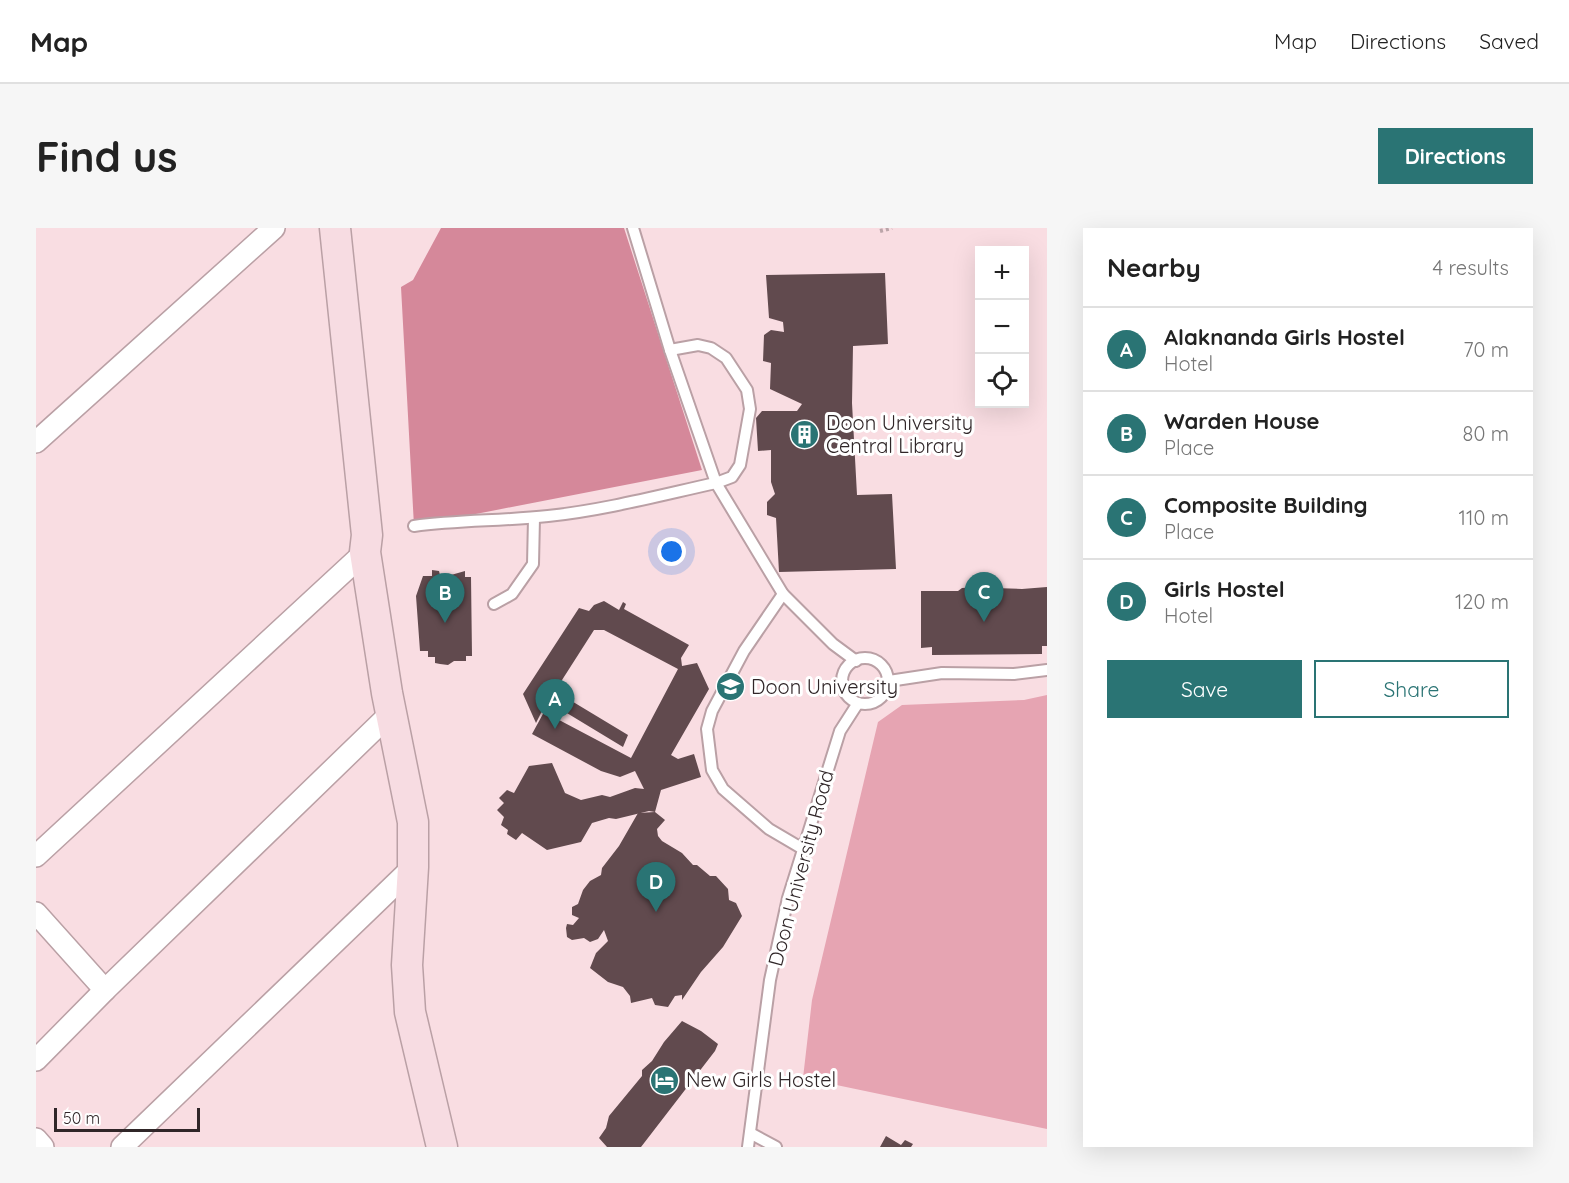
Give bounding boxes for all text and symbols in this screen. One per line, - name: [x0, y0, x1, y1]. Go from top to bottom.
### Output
- text: Map: [30, 24, 88, 59]
- text: Map: [1274, 28, 1317, 54]
- text: Directions: [1350, 28, 1446, 54]
- text: Saved: [1479, 28, 1539, 54]
- button: Directions: [1378, 128, 1533, 184]
- text: Find us: [36, 130, 178, 183]
- map controls: [975, 246, 1029, 408]
- button: +: [975, 246, 1029, 300]
- text: Nearby: [1107, 251, 1201, 284]
- text: 4 results: [1433, 255, 1509, 280]
- button: −: [975, 300, 1029, 354]
- text: Alaknanda Girls Hostel: [1164, 323, 1405, 351]
- text: A: [1120, 337, 1133, 362]
- text: 70 m: [1463, 337, 1509, 362]
- text: Hotel: [1164, 351, 1213, 376]
- button: locate: [975, 354, 1029, 408]
- text: Warden House: [1164, 407, 1320, 435]
- place label: Doon University Central Library: [826, 410, 973, 458]
- building icon: Doon University Central Library: [789, 418, 821, 450]
- text: B: [1120, 421, 1133, 446]
- text: 80 m: [1463, 421, 1509, 446]
- text: Place: [1164, 435, 1214, 460]
- text: Composite Building: [1164, 491, 1368, 519]
- text: C: [1120, 505, 1133, 530]
- text: 110 m: [1459, 505, 1509, 530]
- text: Place: [1164, 519, 1214, 544]
- your location: [657, 537, 686, 566]
- pin: C: [964, 572, 1004, 622]
- pin: B: [426, 574, 464, 623]
- text: Girls Hostel: [1164, 575, 1285, 603]
- text: D: [1119, 589, 1134, 614]
- text: 120 m: [1455, 589, 1509, 614]
- text: Hotel: [1164, 603, 1213, 628]
- button: Save: [1107, 660, 1302, 718]
- button: Share: [1314, 660, 1509, 718]
- school or university icon: Doon University: [714, 671, 746, 703]
- place label: Doon University: [751, 674, 898, 699]
- pin: A: [536, 680, 574, 729]
- street label: Doon University Road: [762, 767, 839, 969]
- pin: D: [636, 862, 676, 912]
- hotel icon: New Girls Hostel: [649, 1064, 681, 1096]
- place label: New Girls Hostel: [686, 1067, 836, 1092]
- scale bar: [54, 1105, 200, 1132]
- text: 50 m: [63, 1108, 100, 1128]

